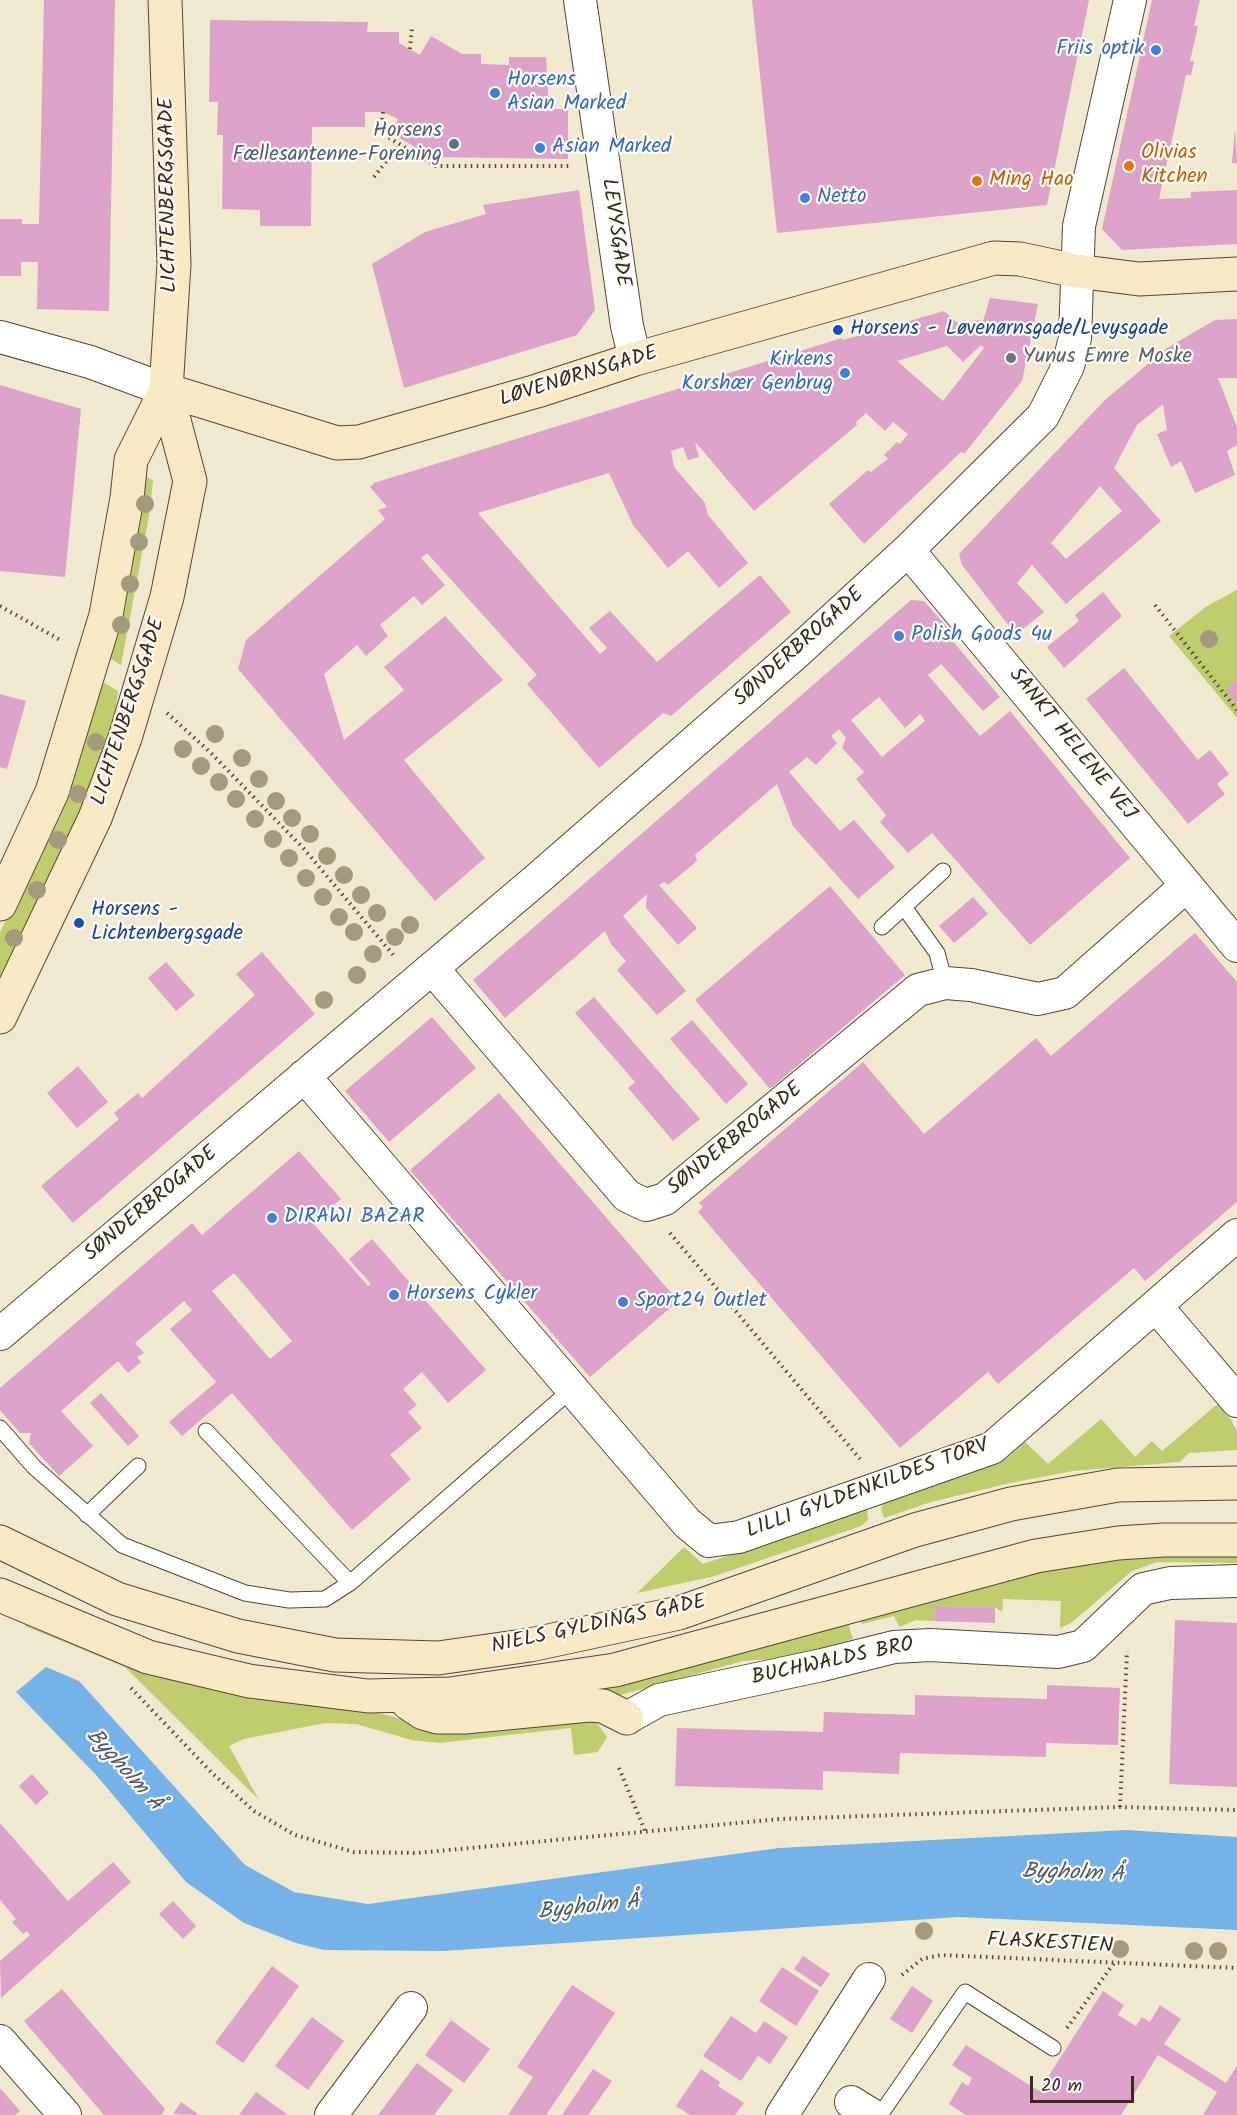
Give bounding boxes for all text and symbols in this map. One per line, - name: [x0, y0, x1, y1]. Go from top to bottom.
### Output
- place label: Friis optik: [1056, 37, 1144, 63]
- marker: Friis optik: [1149, 43, 1163, 57]
- place label: Horsens Asian Marked: [507, 68, 626, 118]
- marker: Horsens Asian Marked: [488, 86, 502, 100]
- street label: LICHTENBERGSGADE: [156, 97, 184, 293]
- place label: Horsens Fællesantenne-Forening: [232, 119, 442, 169]
- place label: Asian Marked: [552, 135, 671, 161]
- marker: Horsens Fællesantenne-Forening: [447, 137, 461, 151]
- marker: Asian Marked: [533, 141, 547, 155]
- place label: Olivias Kitchen: [1141, 141, 1208, 191]
- marker: Olivias Kitchen: [1122, 159, 1136, 173]
- place label: Ming Hao: [989, 168, 1074, 194]
- marker: Ming Hao: [970, 174, 984, 188]
- street label: LEVYSGADE: [594, 177, 634, 289]
- place label: Netto: [817, 185, 866, 211]
- marker: Netto: [798, 191, 812, 205]
- place label: Horsens - Løvenørnsgade/Levysgade: [850, 317, 1168, 343]
- marker: Horsens - Løvenørnsgade/Levysgade: [831, 323, 845, 337]
- street label: LØVENØRNSGADE: [497, 342, 661, 414]
- place label: Yunus Emre Moske: [1023, 345, 1192, 371]
- place label: Kirkens Korshær Genbrug: [681, 348, 833, 398]
- marker: Yunus Emre Moske: [1004, 351, 1018, 365]
- marker: Kirkens Korshær Genbrug: [838, 366, 852, 380]
- street label: SØNDERBROGADE: [730, 583, 870, 713]
- street label: LICHTENBERGSGADE: [88, 615, 172, 809]
- place label: Polish Goods 4u: [911, 623, 1052, 649]
- marker: Polish Goods 4u: [892, 629, 906, 643]
- street label: SANKT HELENE VEJ: [1002, 664, 1140, 826]
- place label: Horsens - Lichtenbergsgade: [91, 898, 243, 948]
- marker: Horsens - Lichtenbergsgade: [72, 916, 86, 930]
- street label: SØNDERBROGADE: [663, 1078, 809, 1202]
- street label: SØNDERBROGADE: [80, 1142, 224, 1268]
- place label: DIRAWI BAZAR: [284, 1205, 425, 1231]
- marker: DIRAWI BAZAR: [265, 1211, 279, 1225]
- place label: Horsens Cykler: [406, 1282, 537, 1308]
- marker: Horsens Cykler: [387, 1288, 401, 1302]
- place label: Sport24 Outlet: [635, 1289, 767, 1315]
- marker: Sport24 Outlet: [616, 1295, 630, 1309]
- street label: LILLI GYLDENKILDES TORV: [744, 1434, 992, 1546]
- street label: NIELS GYLDINGS GADE: [490, 1591, 708, 1661]
- street label: BUCHWALDS BRO: [750, 1634, 916, 1692]
- water label: Bygholm Å: [79, 1724, 167, 1818]
- water label: Bygholm Å: [1022, 1860, 1124, 1890]
- water label: Bygholm Å: [537, 1891, 641, 1927]
- street label: FLASKESTIEN: [986, 1929, 1114, 1961]
- scale bar: [1033, 2064, 1136, 2102]
- text: 20 m: [1041, 2072, 1082, 2101]

